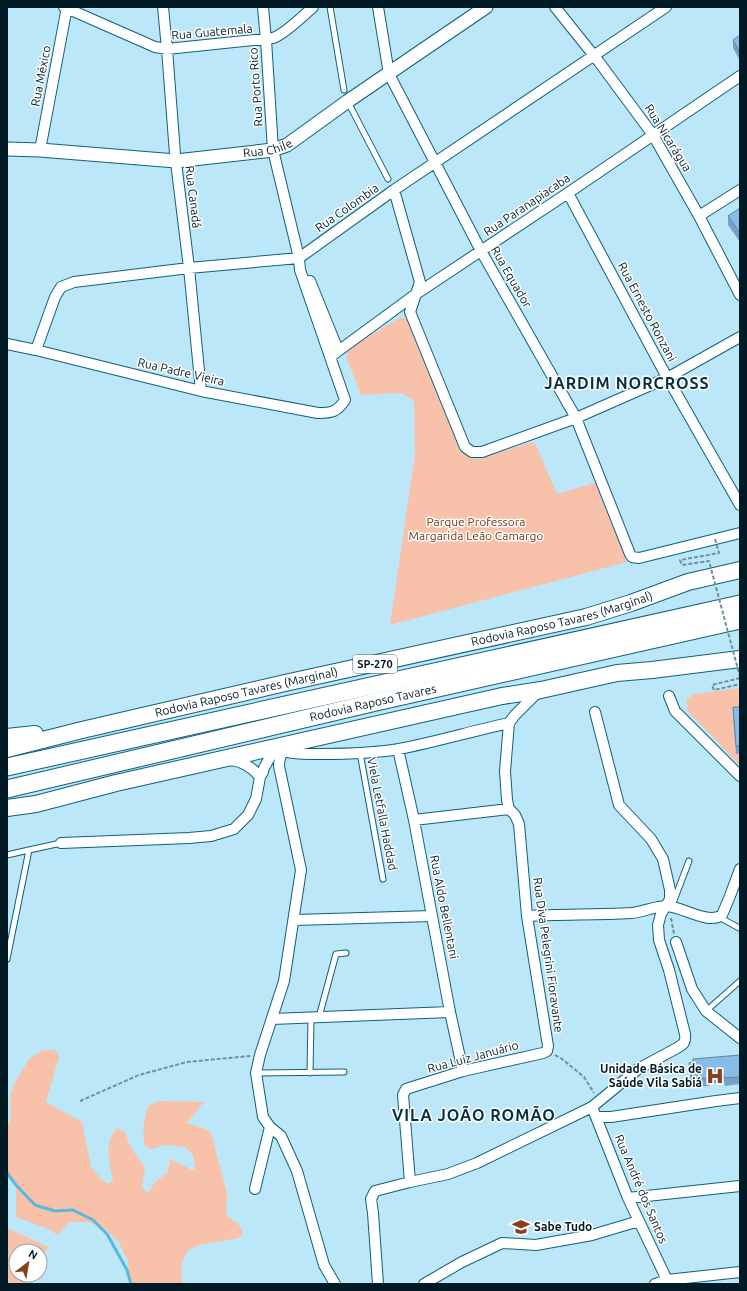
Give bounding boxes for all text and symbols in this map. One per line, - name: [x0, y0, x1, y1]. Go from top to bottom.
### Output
- street label: Rua Guatemala: [171, 21, 253, 42]
- street label: Rua México: [28, 44, 53, 107]
- street label: Rua Porto Rico: [246, 47, 265, 127]
- street label: Rua Nicarágua: [642, 102, 694, 174]
- street label: Rua Chile: [242, 136, 295, 159]
- street label: Rua Canadá: [183, 165, 204, 229]
- street label: Rua Paranapiacaba: [481, 171, 572, 238]
- street label: Rua Colombia: [313, 181, 381, 234]
- street label: Rua Equador: [489, 244, 534, 310]
- street label: Rua Ernesto Ronzani: [616, 260, 679, 364]
- street label: Rua Padre Vieira: [136, 355, 226, 388]
- district label: JARDIM NORCROSS: [544, 374, 710, 392]
- park label: Parque Professora Margarida Leão Camargo: [409, 515, 543, 542]
- street label: Rodovia Raposo Tavares (Marginal): [470, 589, 655, 648]
- road number: SP-270: [353, 655, 397, 673]
- street label: Rodovia Raposo Tavares (Marginal): [154, 665, 339, 719]
- street label: Rodovia Raposo Tavares: [308, 682, 438, 723]
- street label: Viela Letfalla Haddad: [365, 756, 400, 871]
- street label: Rua Aldo Bellentani: [428, 854, 461, 960]
- street label: Rua Diva Pelegrini Fioravante: [531, 876, 566, 1033]
- street label: Rua Luiz Januário: [426, 1038, 520, 1075]
- place label: Unidade Básica de Saúde Vila Sabiá: [600, 1062, 702, 1089]
- hospital icon: Unidade Básica de Saúde Vila Sabiá: [705, 1066, 725, 1086]
- district label: VILA JOÃO ROMÃO: [392, 1105, 556, 1124]
- street label: Rua André dos Santos: [613, 1132, 670, 1245]
- school or university icon: Sabe Tudo: [511, 1217, 531, 1237]
- place label: Sabe Tudo: [534, 1220, 592, 1233]
- north arrow: [8, 1243, 48, 1283]
- text: N: [27, 1247, 40, 1262]

